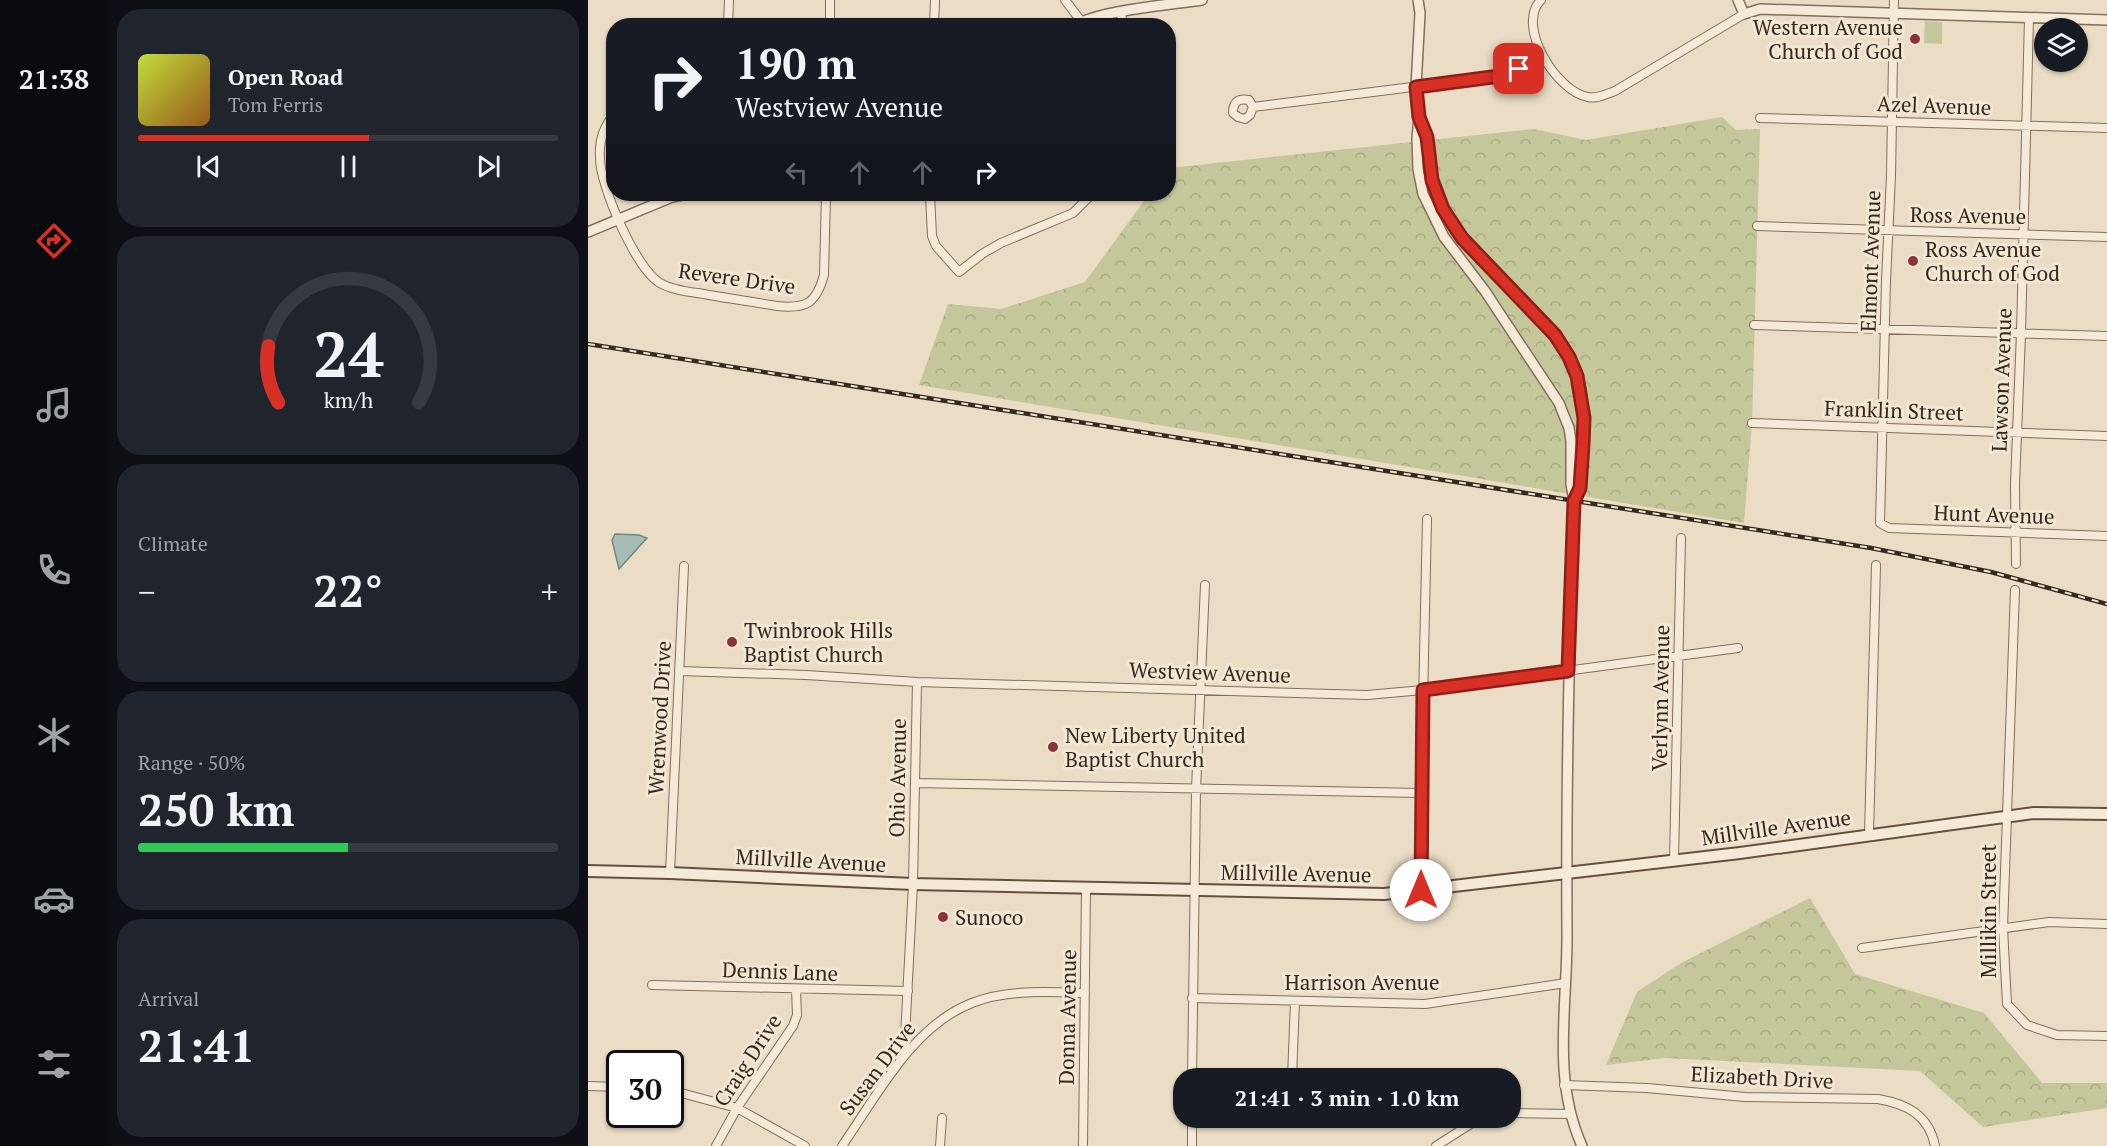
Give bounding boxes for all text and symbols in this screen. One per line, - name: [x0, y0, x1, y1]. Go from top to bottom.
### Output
- place label: Western Avenue Church of God: [1753, 13, 1903, 65]
- map controls: [2034, 18, 2088, 72]
- button: layers: [2034, 18, 2088, 72]
- marker: Western Avenue Church of God: [1908, 32, 1922, 46]
- text: 190 m: [735, 35, 856, 91]
- icon: right: [636, 42, 714, 120]
- pin: [1493, 43, 1544, 94]
- icon: arrive: [1502, 52, 1535, 85]
- text: 21:38: [19, 61, 89, 97]
- text: Open Road: [228, 62, 343, 91]
- text: Westview Avenue: [735, 89, 943, 125]
- street label: Azel Avenue: [1876, 89, 1992, 121]
- text: Tom Ferris: [228, 91, 323, 118]
- icon: previous: [192, 150, 225, 183]
- icon: pause: [332, 150, 365, 183]
- icon: next: [472, 150, 505, 183]
- icon: left: [780, 156, 813, 189]
- icon: ahead: [843, 156, 876, 189]
- icon: ahead: [906, 156, 939, 189]
- icon: right: [969, 156, 1002, 189]
- street label: Elmont Avenue: [1854, 190, 1886, 332]
- street label: Ross Avenue: [1910, 200, 2026, 230]
- icon: directions: [33, 220, 75, 262]
- place label: Ross Avenue Church of God: [1925, 235, 2060, 287]
- marker: Ross Avenue Church of God: [1906, 254, 1920, 268]
- street label: Revere Drive: [677, 256, 797, 300]
- street label: Lawson Avenue: [1984, 308, 2018, 452]
- text: 24: [313, 312, 383, 395]
- icon: music: [33, 384, 75, 426]
- text: km/h: [323, 386, 373, 414]
- street label: Franklin Street: [1824, 394, 1964, 426]
- street label: Hunt Avenue: [1933, 498, 2055, 530]
- text: Climate: [138, 530, 208, 557]
- icon: phone: [33, 549, 75, 591]
- text: 22°: [313, 560, 383, 620]
- text: −: [138, 570, 156, 613]
- text: +: [540, 570, 558, 613]
- place label: Twinbrook Hills Baptist Church: [744, 616, 893, 668]
- street label: Verlynn Avenue: [1645, 625, 1675, 771]
- marker: Twinbrook Hills Baptist Church: [725, 635, 739, 649]
- street label: Wrenwood Drive: [641, 640, 677, 796]
- street label: Westview Avenue: [1129, 655, 1291, 689]
- icon: climate: [33, 714, 75, 756]
- street label: Ohio Avenue: [882, 718, 912, 838]
- place label: New Liberty United Baptist Church: [1065, 721, 1246, 773]
- marker: New Liberty United Baptist Church: [1046, 740, 1060, 754]
- text: Range · 50%: [138, 749, 245, 776]
- text: 250 km: [138, 779, 294, 839]
- street label: Millville Avenue: [1699, 803, 1853, 851]
- street label: Millville Avenue: [735, 842, 887, 878]
- street label: Millikin Street: [1974, 844, 2002, 978]
- street label: Millville Avenue: [1220, 858, 1372, 888]
- position arrow: [1389, 858, 1453, 922]
- icon: car: [33, 878, 75, 920]
- place label: Sunoco: [955, 903, 1023, 931]
- marker: Sunoco: [936, 910, 950, 924]
- street label: Donna Avenue: [1052, 949, 1082, 1085]
- street label: Dennis Lane: [722, 955, 838, 987]
- street label: Harrison Avenue: [1285, 968, 1439, 996]
- text: Arrival: [138, 985, 199, 1012]
- street label: Craig Drive: [707, 1008, 787, 1112]
- text: 21:41: [138, 1015, 255, 1075]
- street label: Susan Drive: [833, 1015, 921, 1121]
- icon: filters: [33, 1043, 75, 1085]
- speed limit sign: 30: [606, 1050, 684, 1128]
- street label: Elizabeth Drive: [1690, 1059, 1834, 1095]
- text: 21:41 · 3 min · 1.0 km: [1235, 1083, 1459, 1112]

